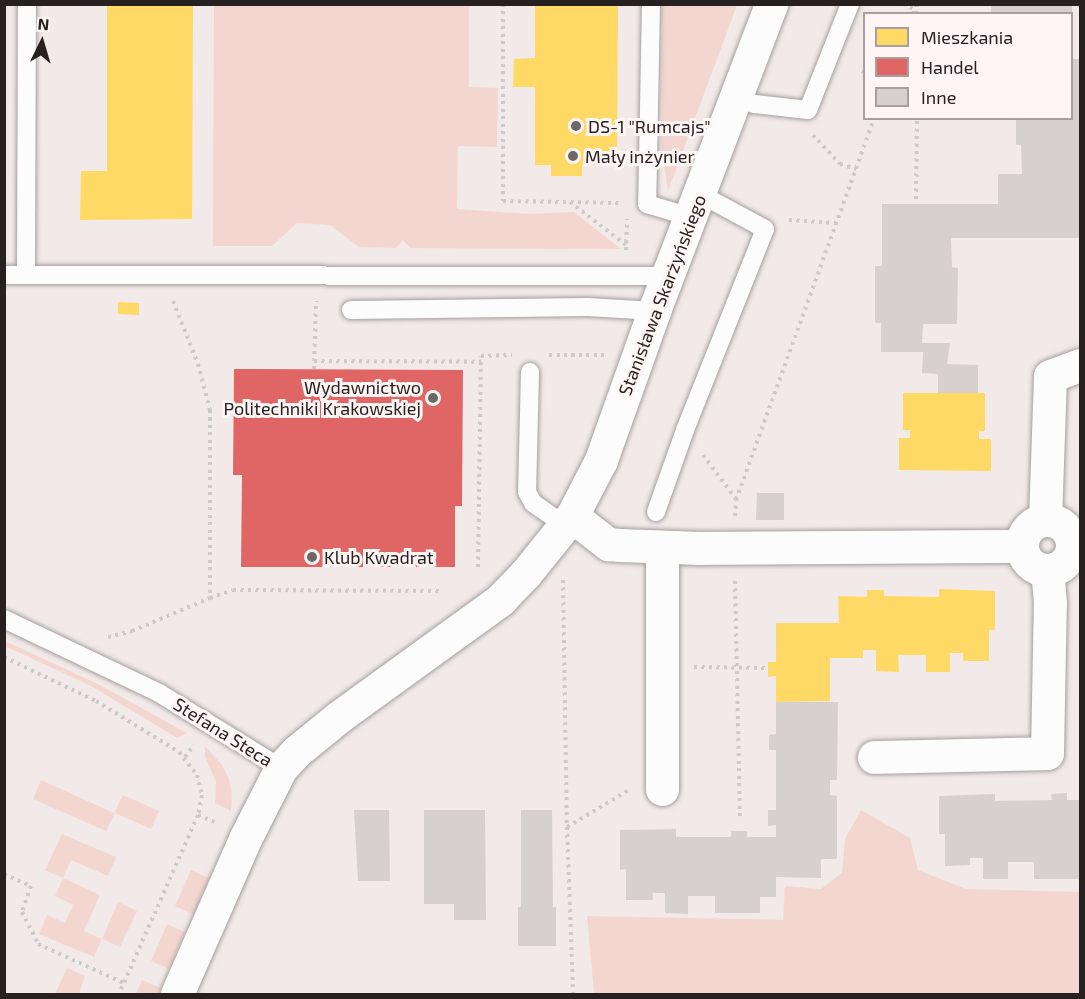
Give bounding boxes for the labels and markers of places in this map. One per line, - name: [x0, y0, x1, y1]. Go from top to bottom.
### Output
- place label: DS-1 "Rumcajs": [588, 115, 711, 137]
- marker: DS-1 "Rumcajs": [569, 119, 583, 133]
- place label: Mały inżynier: [585, 145, 695, 167]
- marker: Mały inżynier: [566, 149, 580, 163]
- place label: Wydawnictwo Politechniki Krakowskiej: [224, 377, 421, 420]
- marker: Wydawnictwo Politechniki Krakowskiej: [426, 391, 440, 405]
- place label: Klub Kwadrat: [324, 546, 434, 568]
- marker: Klub Kwadrat: [305, 550, 319, 564]

